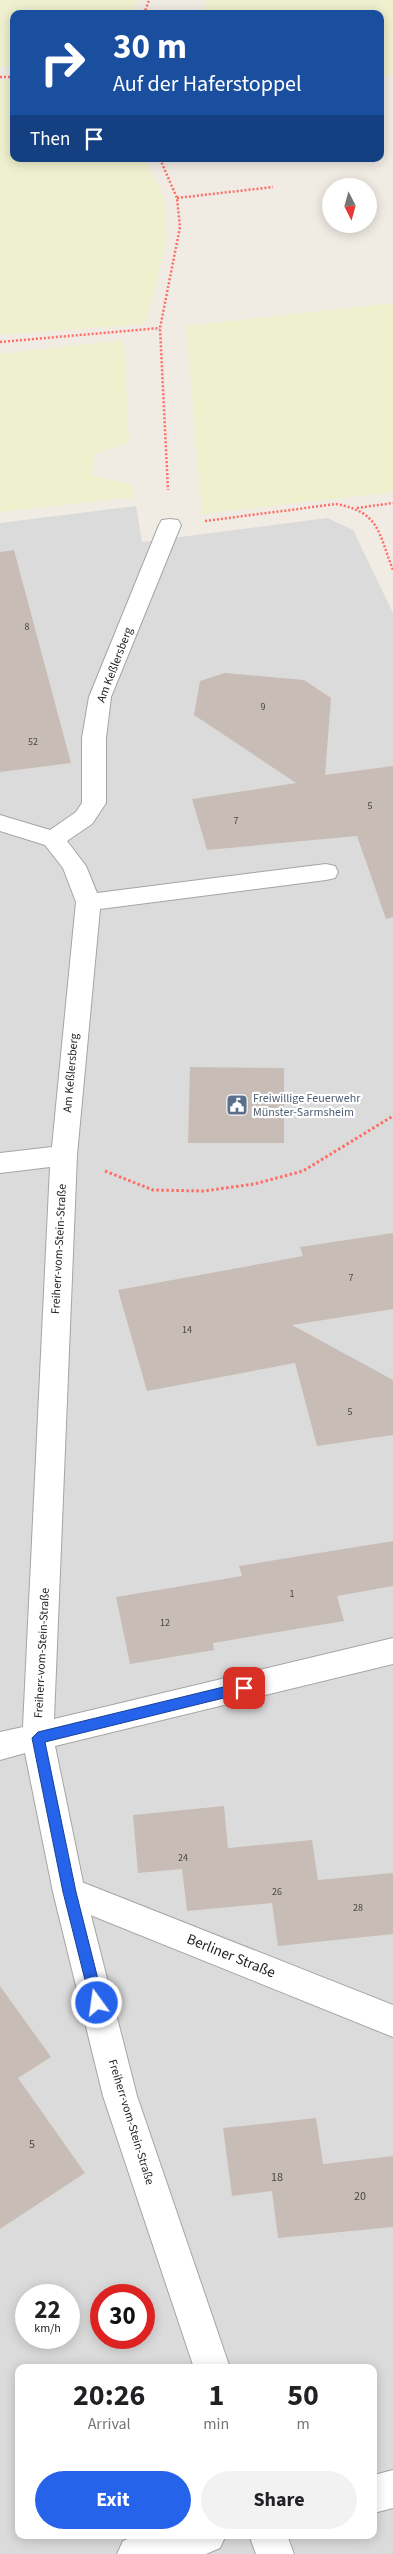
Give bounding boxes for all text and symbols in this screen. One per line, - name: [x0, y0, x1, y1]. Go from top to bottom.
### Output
- text: 30 m: [113, 22, 187, 72]
- icon: right: [30, 30, 95, 95]
- text: Auf der Haferstoppel: [113, 68, 302, 100]
- icon: arrive: [80, 125, 108, 153]
- text: Then: [30, 126, 70, 153]
- north arrow: [322, 178, 378, 232]
- map controls: [322, 178, 377, 233]
- house number: 8: [25, 620, 30, 634]
- street label: Am Keßlersberg: [93, 625, 137, 705]
- house number: 9: [261, 700, 266, 714]
- house number: 52: [28, 735, 38, 749]
- house number: 5: [368, 799, 373, 813]
- house number: 7: [234, 814, 239, 828]
- street label: Am Keßlersberg: [59, 1033, 83, 1113]
- place label: Freiwillige Feuerwehr Münster-Sarmsheim: [253, 1090, 361, 1121]
- public building icon: Freiwillige Feuerwehr Münster-Sarmsheim: [225, 1093, 249, 1117]
- street label: Freiherr-vom-Stein-Straße: [47, 1183, 71, 1315]
- house number: 7: [349, 1271, 354, 1285]
- house number: 14: [182, 1323, 192, 1337]
- house number: 5: [348, 1405, 353, 1419]
- street label: Freiherr-vom-Stein-Straße: [30, 1587, 54, 1719]
- house number: 1: [290, 1587, 295, 1601]
- house number: 12: [160, 1616, 170, 1630]
- pin: [223, 1667, 265, 1709]
- icon: arrive: [230, 1674, 258, 1702]
- house number: 24: [178, 1851, 188, 1865]
- house number: 26: [272, 1885, 282, 1899]
- house number: 28: [353, 1901, 363, 1915]
- street label: Berliner Straße: [183, 1929, 279, 1983]
- position arrow: [70, 1976, 122, 2028]
- street label: Freiherr-vom-Stein-Straße: [104, 2057, 158, 2187]
- house number: 5: [29, 2136, 35, 2153]
- house number: 18: [271, 2169, 283, 2186]
- house number: 20: [354, 2188, 366, 2205]
- speed limit sign: 30: [90, 2284, 155, 2349]
- text: 22: [34, 2292, 61, 2328]
- text: km/h: [34, 2320, 61, 2337]
- text: 20:26: [73, 2374, 145, 2417]
- text: 1: [208, 2374, 224, 2417]
- text: 50: [287, 2374, 319, 2417]
- text: Arrival: [88, 2413, 131, 2435]
- text: min: [203, 2413, 229, 2435]
- text: m: [296, 2413, 310, 2435]
- button: Exit: [35, 2471, 191, 2529]
- button: Share: [201, 2471, 357, 2529]

